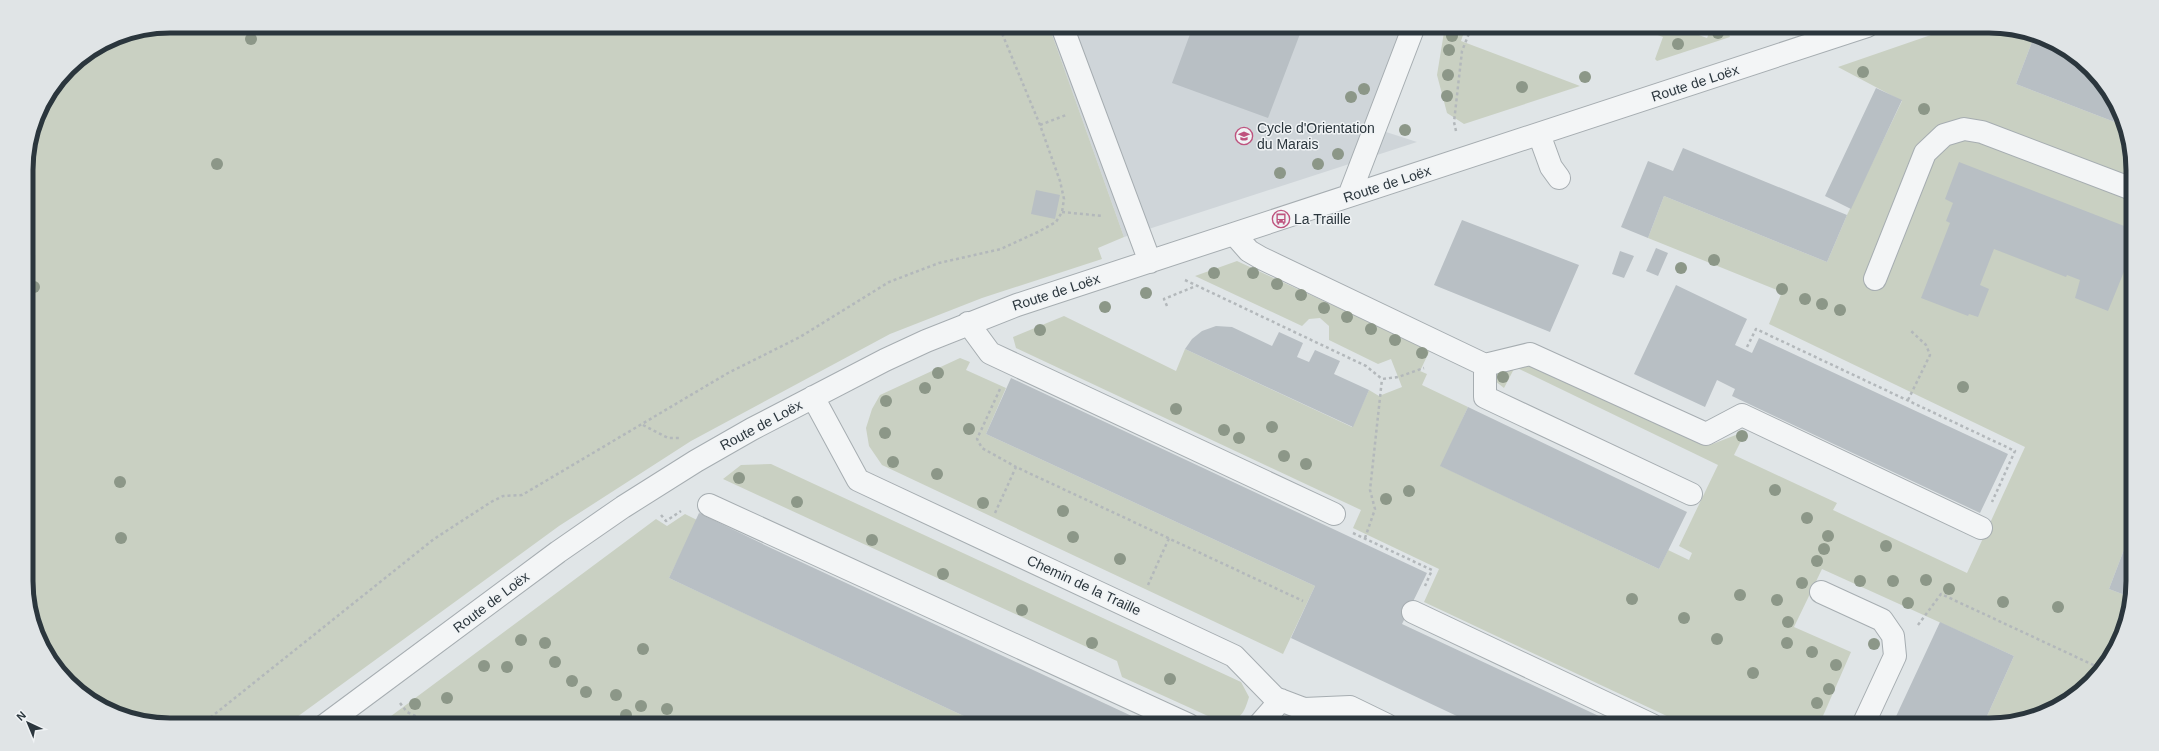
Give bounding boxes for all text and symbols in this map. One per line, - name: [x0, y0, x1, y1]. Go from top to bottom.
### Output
- street label: Route de Loëx: [1649, 61, 1741, 105]
- place label: Cycle d'Orientation du Marais: [1257, 120, 1375, 152]
- school or university icon: Cycle d'Orientation du Marais: [1234, 126, 1254, 146]
- street label: Route de Loëx: [1341, 162, 1433, 206]
- bus stop icon: La Traille: [1271, 209, 1291, 229]
- place label: La Traille: [1294, 211, 1351, 227]
- street label: Route de Loëx: [1010, 270, 1102, 314]
- street label: Route de Loëx: [717, 397, 805, 453]
- street label: Chemin de la Traille: [1025, 552, 1144, 618]
- street label: Route de Loëx: [450, 568, 532, 636]
- north arrow: [8, 703, 48, 743]
- text: N: [14, 709, 28, 723]

